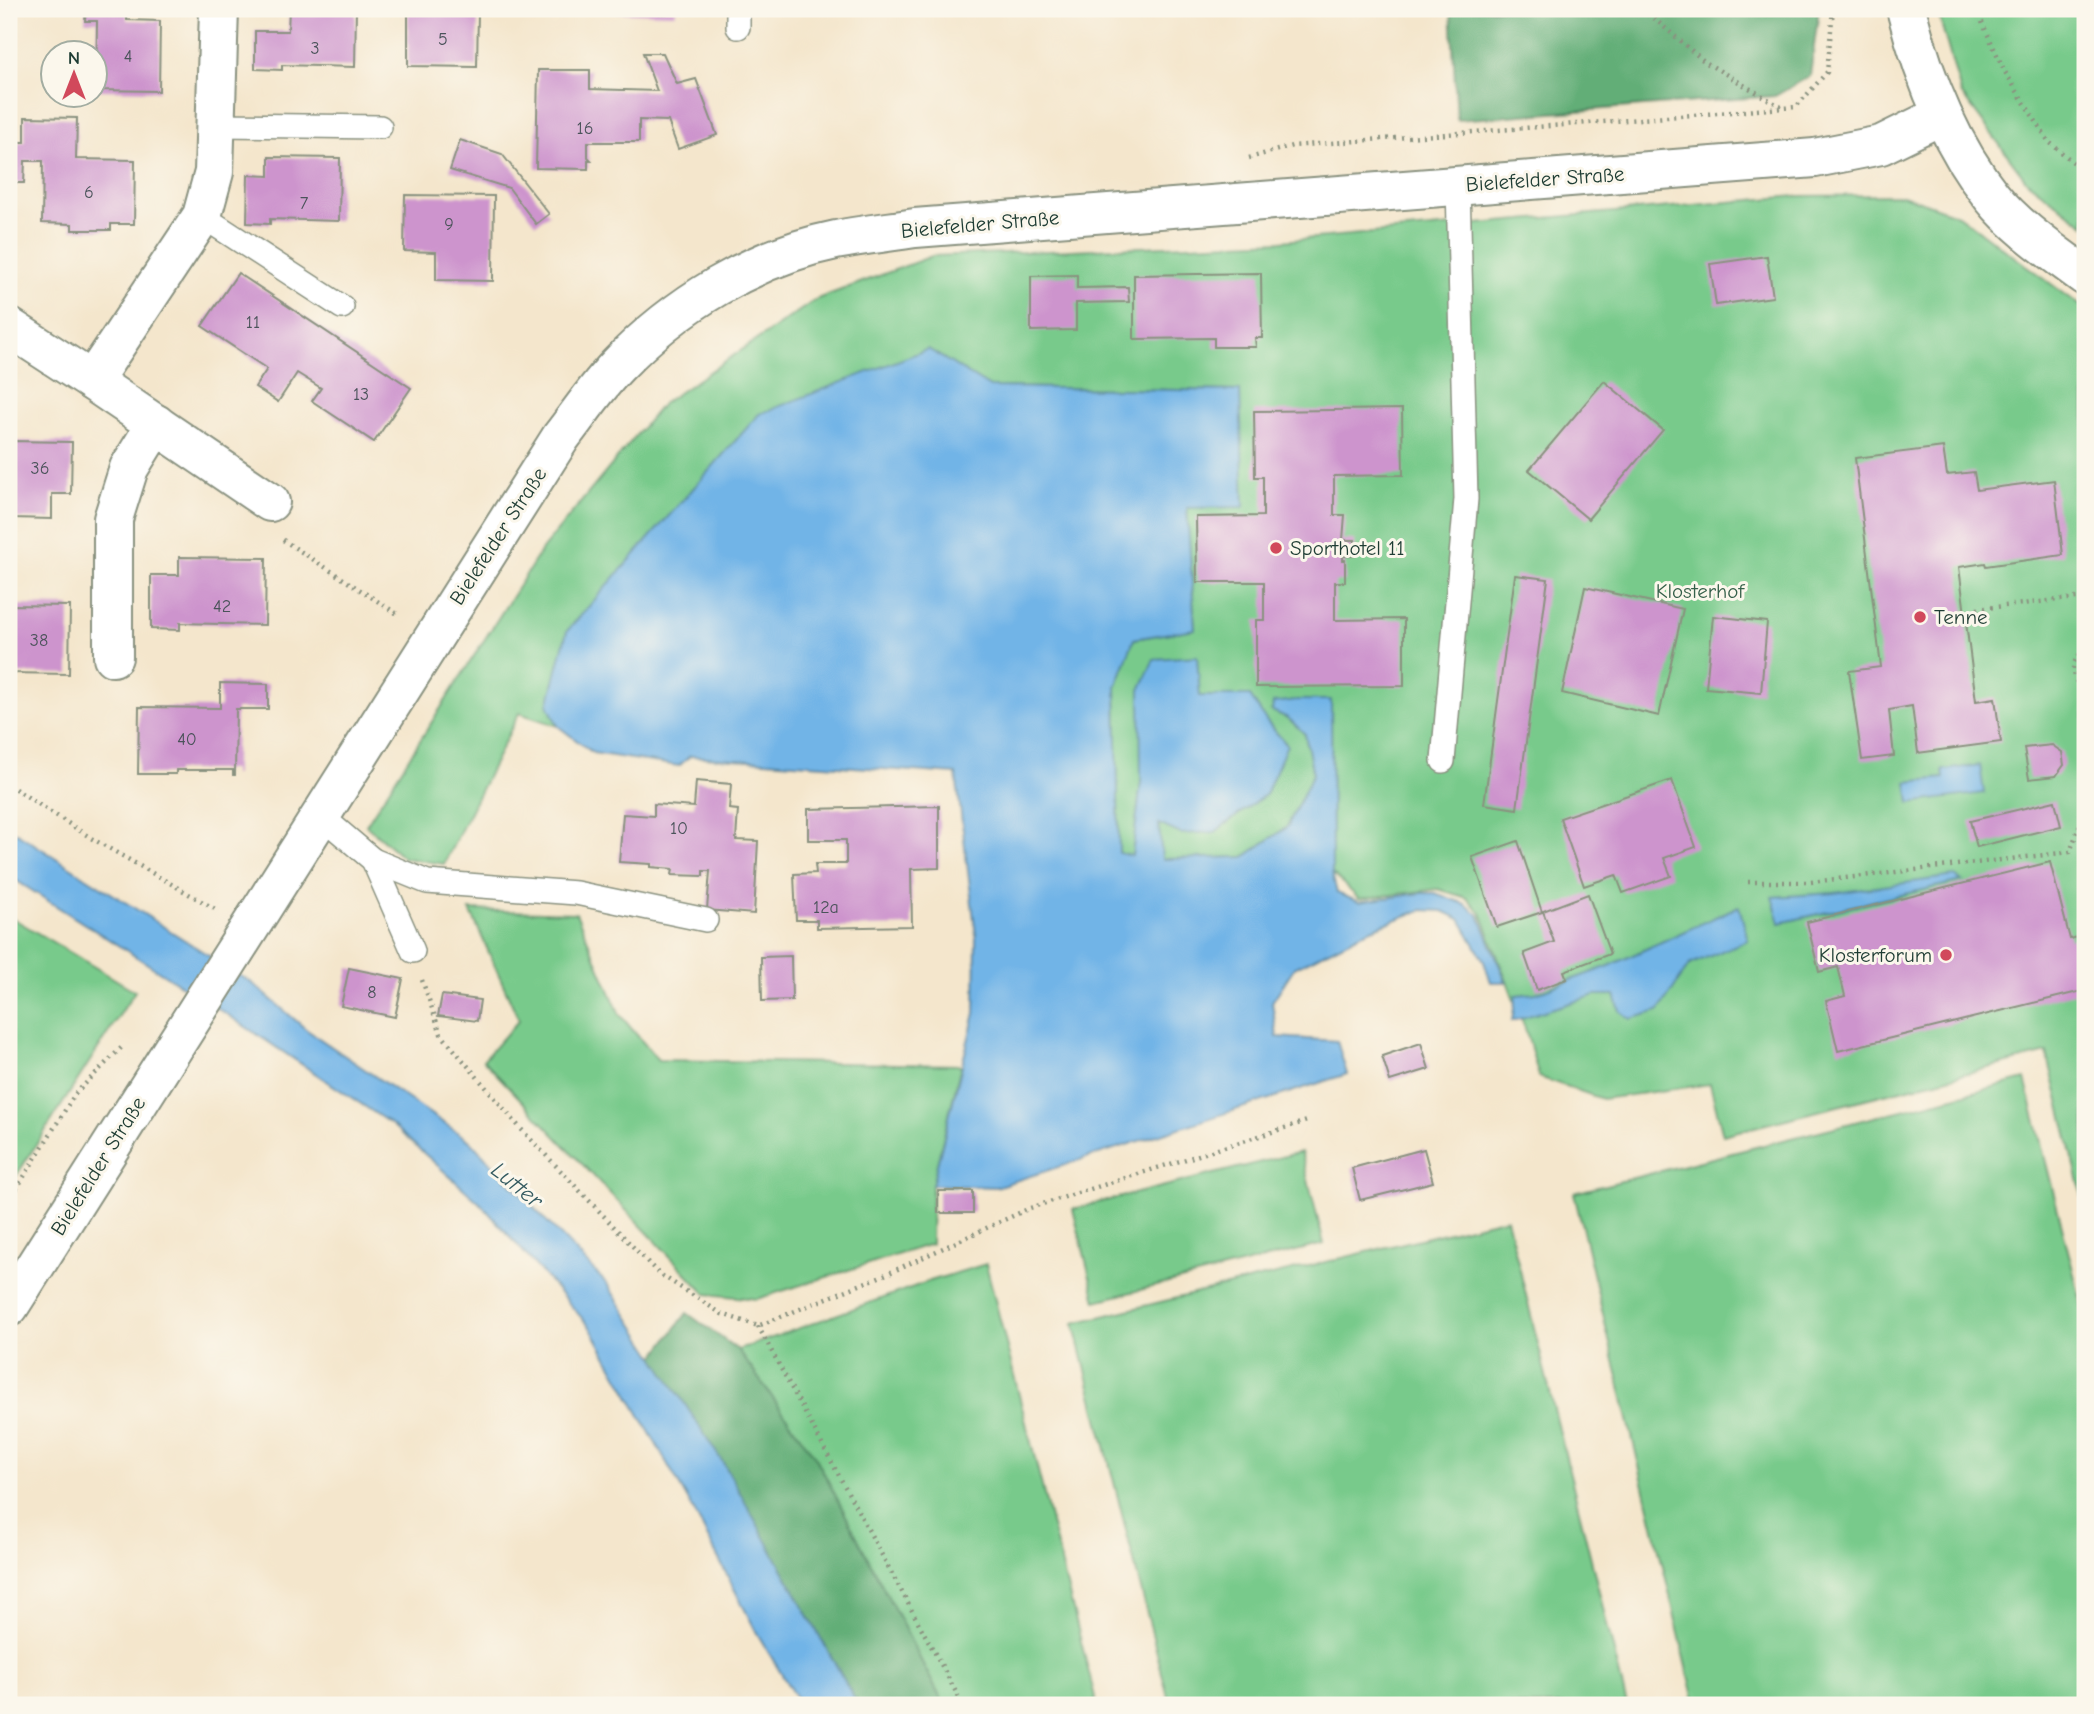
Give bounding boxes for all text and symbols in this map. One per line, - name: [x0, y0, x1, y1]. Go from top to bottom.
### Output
- house number: 5: [438, 29, 448, 50]
- north arrow: [38, 38, 108, 108]
- house number: 3: [310, 38, 320, 59]
- house number: 4: [124, 46, 132, 67]
- text: N: [68, 47, 80, 69]
- house number: 16: [577, 118, 593, 139]
- street label: Bielefelder Straße: [1465, 161, 1625, 197]
- house number: 6: [84, 182, 94, 203]
- house number: 7: [300, 193, 309, 214]
- street label: Bielefelder Straße: [900, 205, 1060, 243]
- house number: 9: [444, 214, 454, 235]
- house number: 11: [246, 312, 260, 333]
- house number: 13: [353, 384, 369, 405]
- house number: 36: [31, 458, 49, 479]
- street label: Bielefelder Straße: [445, 463, 551, 609]
- place label: Sporthotel 11: [1290, 536, 1405, 560]
- marker: Sporthotel 11: [1268, 540, 1284, 556]
- park label: Klosterhof: [1656, 579, 1745, 603]
- house number: 42: [213, 596, 231, 617]
- place label: Tenne: [1934, 605, 1988, 629]
- marker: Tenne: [1912, 609, 1928, 625]
- house number: 38: [30, 630, 48, 651]
- house number: 40: [177, 729, 197, 750]
- house number: 10: [670, 818, 688, 839]
- house number: 12a: [813, 897, 839, 918]
- place label: Klosterforum: [1819, 943, 1932, 967]
- marker: Klosterforum: [1938, 947, 1954, 963]
- house number: 8: [367, 982, 377, 1003]
- street label: Bielefelder Straße: [46, 1092, 150, 1240]
- water label: Lutter: [486, 1156, 549, 1214]

